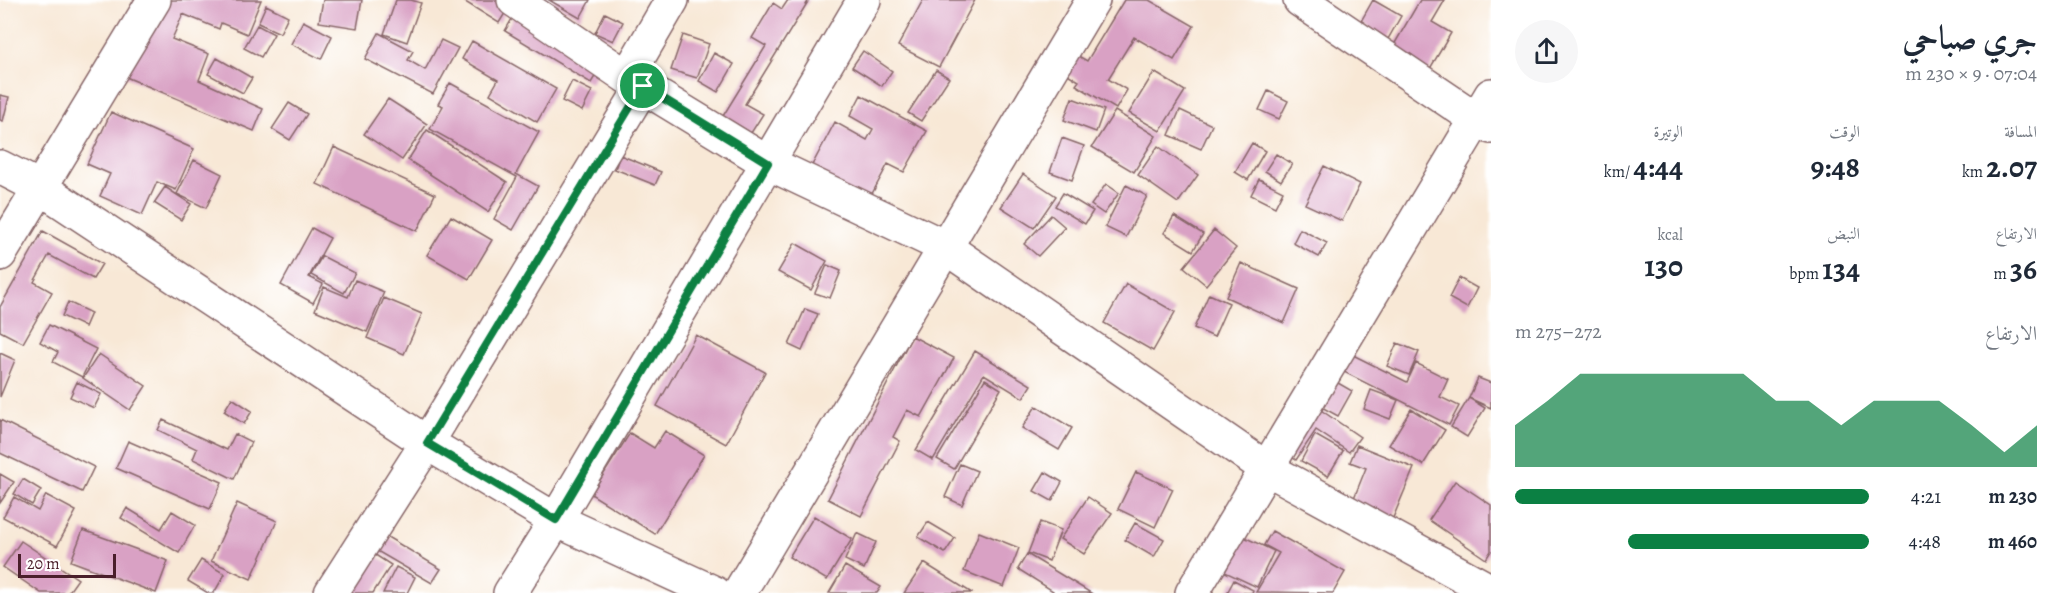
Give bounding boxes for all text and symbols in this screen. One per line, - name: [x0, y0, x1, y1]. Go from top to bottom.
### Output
- text: جري صباحي: [1902, 15, 2037, 60]
- button: share: [1515, 20, 1578, 83]
- pin: [617, 60, 668, 111]
- text: 07:04 · 9 × 230 m: [1905, 60, 2037, 87]
- icon: arrive: [626, 69, 659, 102]
- text: الوتيرة: [1653, 121, 1683, 143]
- text: الوقت: [1829, 121, 1860, 143]
- text: المسافة: [2004, 121, 2037, 143]
- text: 4:44: [1634, 147, 1683, 187]
- text: 9:48: [1810, 147, 1860, 187]
- text: 2.07: [1986, 147, 2037, 187]
- text: /km: [1604, 161, 1634, 183]
- text: km: [1962, 161, 1986, 183]
- text: النبض: [1827, 223, 1860, 245]
- text: الارتفاع: [1995, 223, 2037, 245]
- text: kcal: [1657, 224, 1683, 246]
- text: 130: [1644, 246, 1683, 286]
- text: 134: [1822, 249, 1860, 289]
- text: 36: [2010, 249, 2037, 289]
- text: bpm: [1789, 263, 1822, 285]
- text: m: [1994, 263, 2010, 285]
- text: 272–275 m: [1515, 318, 1602, 345]
- text: الارتفاع: [1985, 320, 2037, 347]
- text: 4:21: [1911, 483, 1941, 510]
- text: 230 m: [1988, 483, 2037, 510]
- text: 4:48: [1908, 528, 1941, 555]
- text: 460 m: [1988, 528, 2037, 555]
- scale bar: [18, 551, 116, 578]
- text: 20 m: [27, 553, 60, 575]

